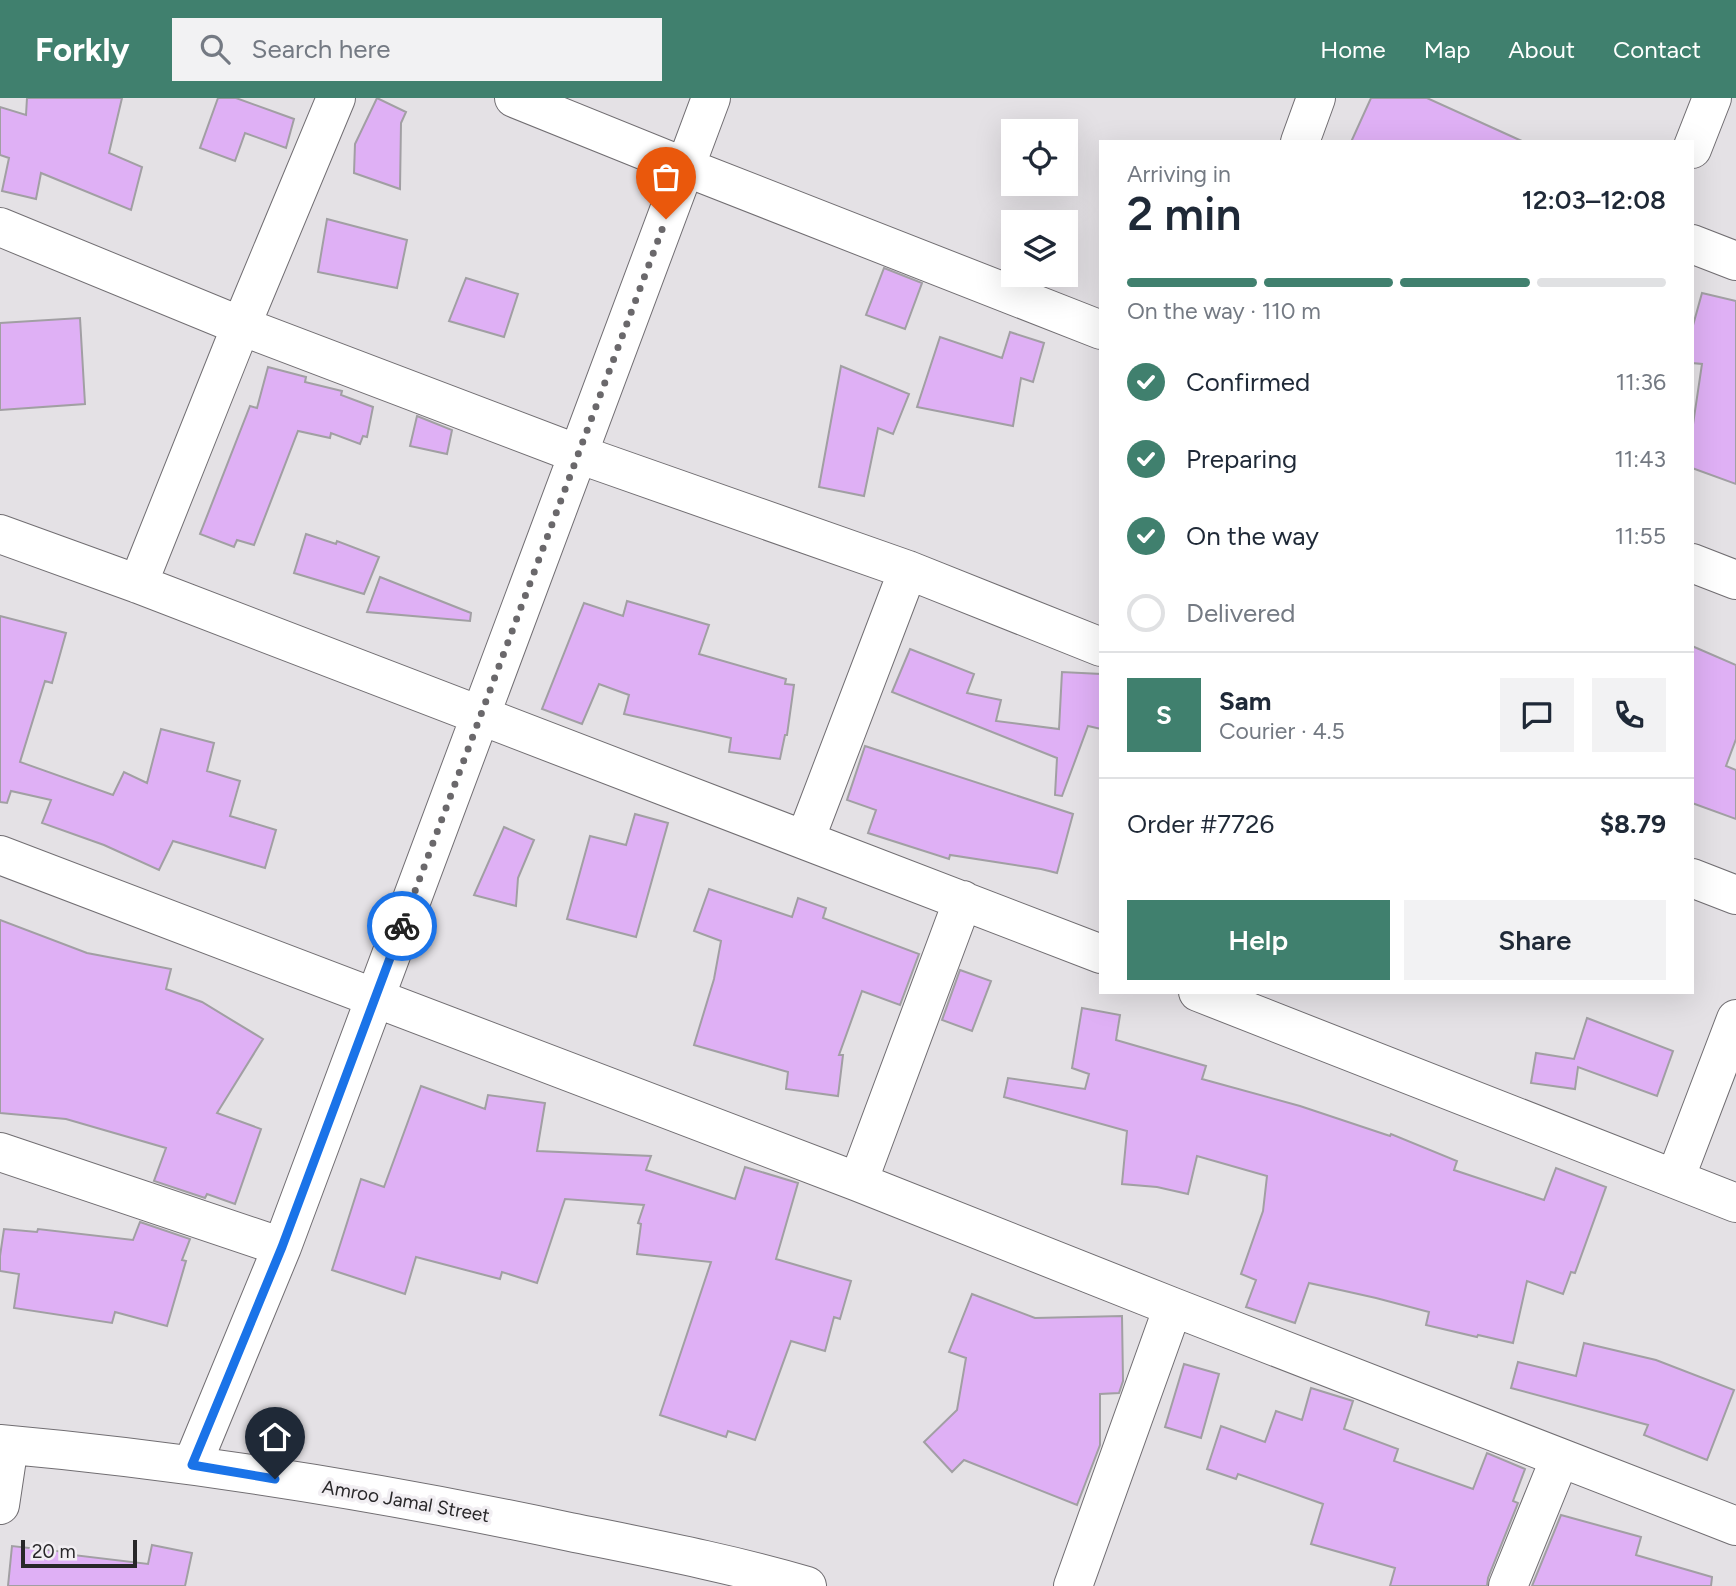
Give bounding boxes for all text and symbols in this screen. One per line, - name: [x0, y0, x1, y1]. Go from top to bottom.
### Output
- search box: [172, 18, 662, 81]
- text: Forkly: [35, 30, 130, 69]
- icon: search: [196, 30, 234, 68]
- text: Search here: [252, 33, 390, 65]
- text: Home: [1320, 35, 1386, 64]
- text: Map: [1424, 35, 1470, 64]
- text: About: [1508, 35, 1575, 64]
- text: Contact: [1613, 35, 1701, 64]
- map controls: [1001, 119, 1078, 287]
- button: locate: [1001, 119, 1078, 196]
- pin: [636, 147, 696, 219]
- icon: bag: [647, 158, 685, 196]
- text: Arriving in: [1127, 160, 1231, 188]
- text: 12:03–12:08: [1522, 184, 1666, 216]
- text: 2 min: [1127, 186, 1242, 242]
- button: layers: [1001, 210, 1078, 287]
- text: On the way · 110 m: [1127, 297, 1321, 325]
- icon: check: [1127, 363, 1165, 401]
- text: Confirmed: [1186, 366, 1310, 398]
- text: 11:36: [1616, 368, 1666, 396]
- icon: check: [1127, 440, 1165, 478]
- text: Preparing: [1186, 443, 1297, 475]
- text: 11:43: [1614, 445, 1666, 473]
- icon: check: [1127, 517, 1165, 555]
- text: On the way: [1186, 520, 1319, 552]
- text: 11:55: [1615, 522, 1666, 550]
- text: Delivered: [1186, 597, 1295, 629]
- button: chat: [1500, 678, 1574, 752]
- button: phone: [1592, 678, 1666, 752]
- text: Sam: [1219, 685, 1271, 717]
- text: S: [1156, 699, 1172, 731]
- text: Courier · 4.5: [1219, 717, 1345, 745]
- text: Order #7726: [1127, 808, 1274, 840]
- text: $8.79: [1600, 808, 1666, 840]
- courier: [367, 891, 437, 961]
- button: Help: [1127, 900, 1390, 980]
- button: Share: [1404, 900, 1666, 980]
- icon: bike: [383, 907, 421, 945]
- pin: [245, 1407, 305, 1479]
- icon: home: [256, 1418, 294, 1456]
- street label: Amroo Jamal Street: [320, 1475, 492, 1527]
- scale bar: [21, 1537, 136, 1569]
- text: 20 m: [32, 1540, 76, 1563]

